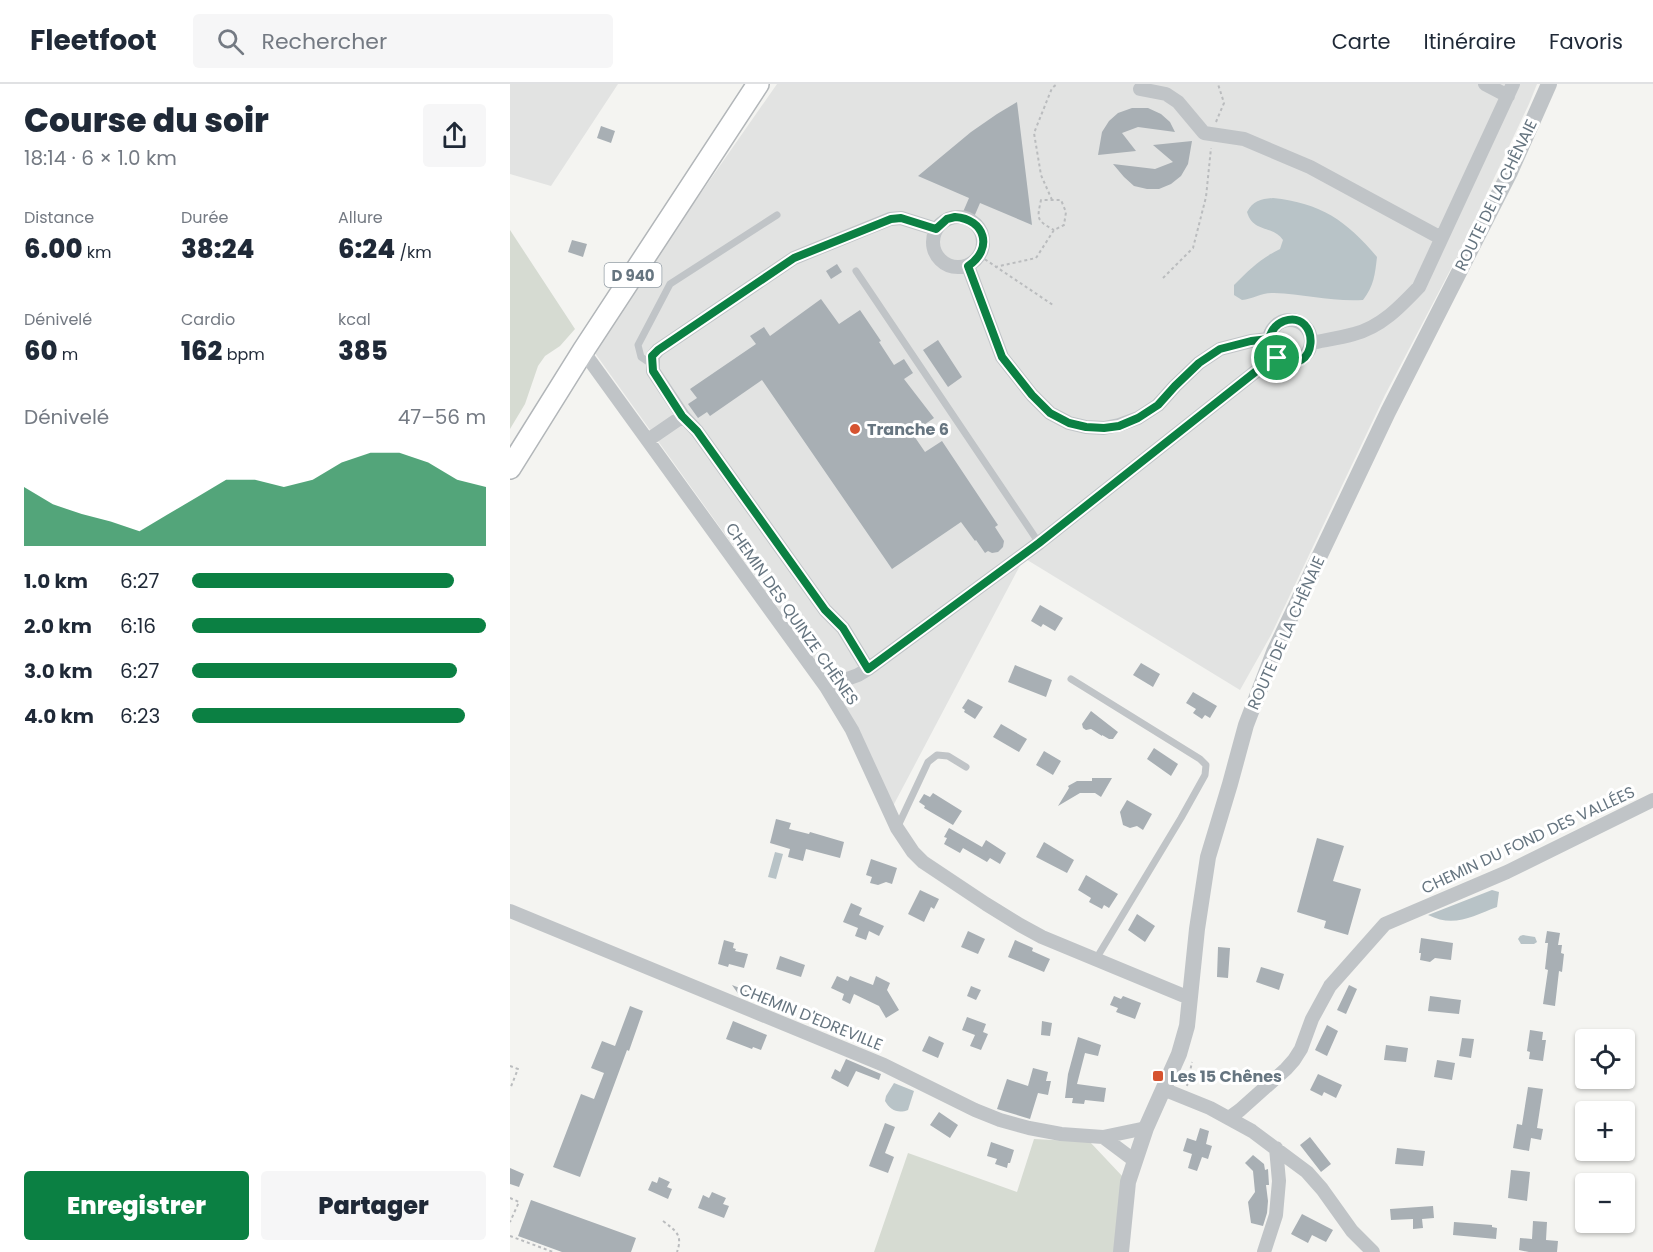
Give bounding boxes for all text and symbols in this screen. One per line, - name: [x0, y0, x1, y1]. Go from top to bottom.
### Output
- search box: [193, 14, 613, 68]
- text: Fleetfoot: [30, 21, 157, 60]
- icon: search: [214, 25, 247, 58]
- text: Rechercher: [262, 26, 387, 57]
- text: Carte: [1332, 27, 1391, 56]
- text: Itinéraire: [1424, 27, 1516, 56]
- text: Favoris: [1549, 27, 1623, 56]
- text: Course du soir: [24, 97, 269, 144]
- button: share: [423, 104, 486, 167]
- street label: ROUTE DE LA CHÊNAIE: [1449, 115, 1543, 275]
- text: 18:14 · 6 × 1.0 km: [24, 144, 177, 172]
- text: Distance: [24, 206, 94, 229]
- text: Durée: [181, 206, 228, 229]
- text: Allure: [338, 206, 383, 229]
- text: 6.00: [24, 231, 83, 267]
- text: 38:24: [181, 231, 254, 267]
- text: 6:24: [338, 231, 395, 267]
- text: km: [83, 241, 112, 264]
- text: /km: [395, 241, 432, 264]
- road number: D 940: [604, 263, 662, 287]
- text: Dénivelé: [24, 308, 92, 331]
- text: Cardio: [181, 308, 235, 331]
- text: kcal: [338, 308, 371, 331]
- pin: [1251, 332, 1302, 383]
- text: 60: [24, 333, 58, 369]
- text: 162: [181, 333, 222, 369]
- text: 385: [338, 333, 388, 369]
- icon: arrive: [1260, 341, 1293, 374]
- text: m: [58, 343, 78, 366]
- text: bpm: [222, 343, 265, 366]
- text: Dénivelé: [24, 403, 109, 431]
- text: 47–56 m: [398, 403, 486, 431]
- place label: Tranche 6: [867, 418, 949, 441]
- marker: Tranche 6: [848, 422, 862, 436]
- street label: CHEMIN DES QUINZE CHÊNES: [720, 518, 864, 710]
- street label: ROUTE DE LA CHÊNAIE: [1242, 553, 1330, 713]
- text: 1.0 km: [24, 567, 88, 595]
- text: 6:27: [120, 567, 159, 595]
- text: 2.0 km: [24, 612, 92, 640]
- text: 6:16: [120, 612, 156, 640]
- text: 3.0 km: [24, 657, 93, 685]
- text: 6:27: [120, 657, 159, 685]
- text: 4.0 km: [24, 702, 94, 730]
- text: 6:23: [120, 702, 160, 730]
- street label: CHEMIN DU FOND DES VALLÉES: [1417, 780, 1639, 900]
- street label: CHEMIN D'EDREVILLE: [736, 978, 886, 1056]
- map controls: [1575, 1029, 1635, 1233]
- button: locate: [1575, 1029, 1635, 1089]
- place label: Les 15 Chênes: [1170, 1065, 1282, 1088]
- marker: Les 15 Chênes: [1151, 1069, 1165, 1083]
- button: +: [1575, 1101, 1635, 1161]
- button: Enregistrer: [24, 1171, 249, 1240]
- button: Partager: [261, 1171, 486, 1240]
- button: −: [1575, 1173, 1635, 1233]

